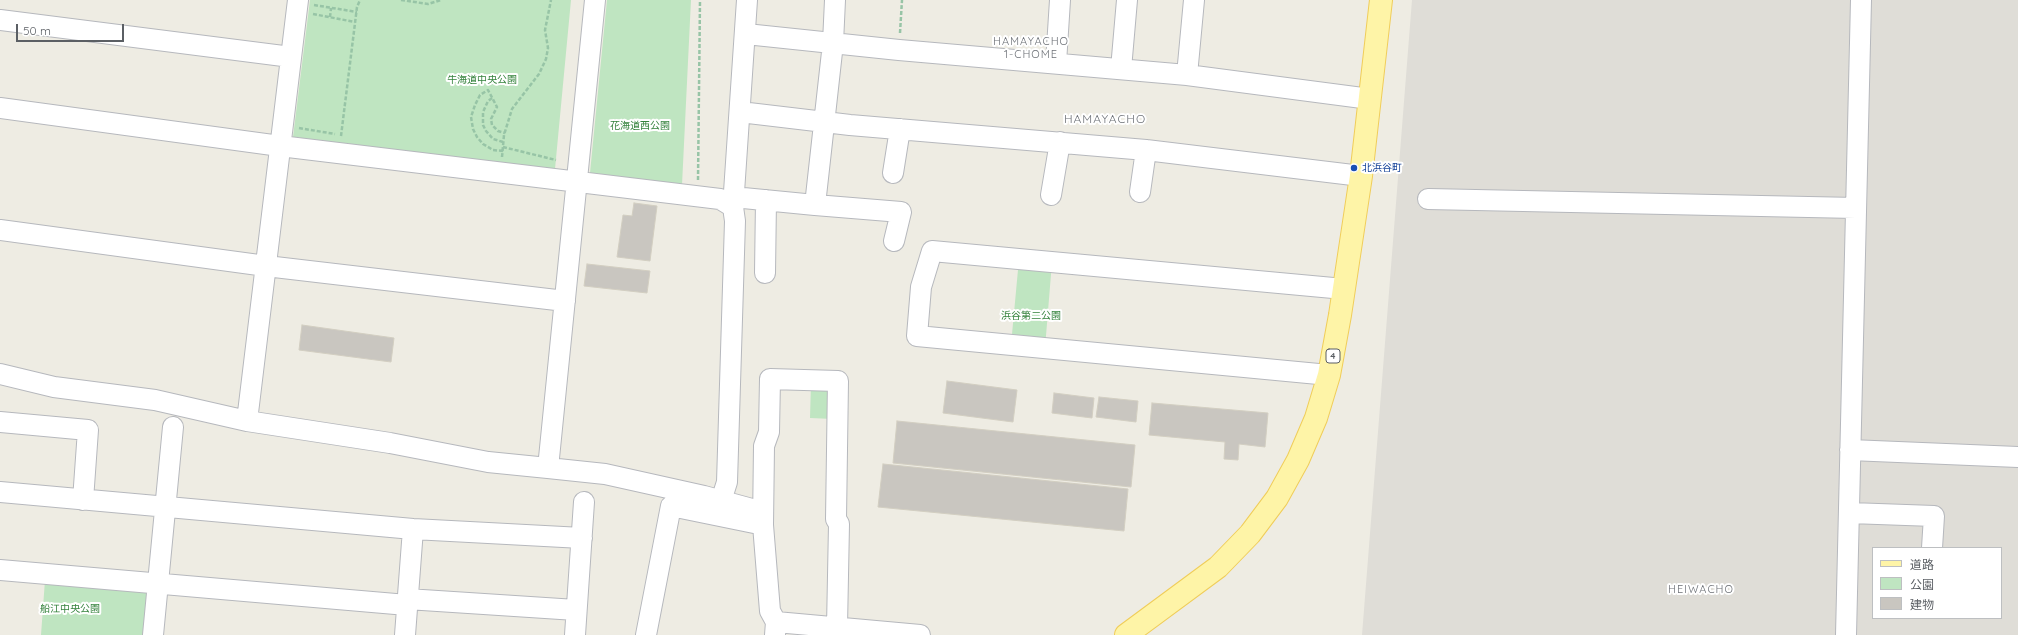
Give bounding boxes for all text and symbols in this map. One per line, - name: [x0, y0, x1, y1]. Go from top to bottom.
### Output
- scale bar: [18, 16, 126, 42]
- text: 50 m: [23, 23, 51, 38]
- district label: HAMAYACHO 1-CHOME: [993, 35, 1069, 61]
- park label: 牛海道中央公園: [447, 74, 517, 86]
- district label: HAMAYACHO: [1064, 112, 1146, 126]
- park label: 花海道西公園: [610, 120, 670, 132]
- place label: 北浜谷町: [1362, 162, 1402, 174]
- marker: 北浜谷町: [1349, 163, 1359, 173]
- park label: 浜谷第二公園: [1001, 310, 1061, 322]
- road number: 4: [1326, 349, 1340, 363]
- legend: [1872, 547, 2002, 619]
- text: 道路: [1910, 557, 1934, 572]
- text: 公園: [1910, 577, 1934, 592]
- district label: HEIWACHO: [1668, 583, 1734, 597]
- text: 建物: [1910, 597, 1934, 612]
- park label: 船江中央公園: [40, 603, 100, 615]

